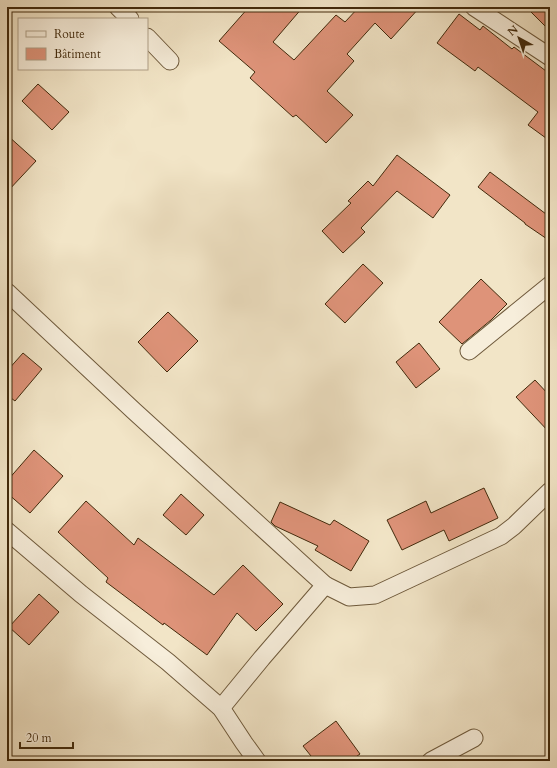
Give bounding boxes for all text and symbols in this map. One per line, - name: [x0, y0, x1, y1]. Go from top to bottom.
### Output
- legend: [18, 18, 148, 70]
- north arrow: [499, 18, 539, 58]
- text: N: [504, 22, 522, 40]
- text: Route: [54, 26, 85, 42]
- text: Bâtiment: [54, 46, 101, 62]
- scale bar: [20, 724, 73, 750]
- text: 20 m: [26, 730, 53, 746]

